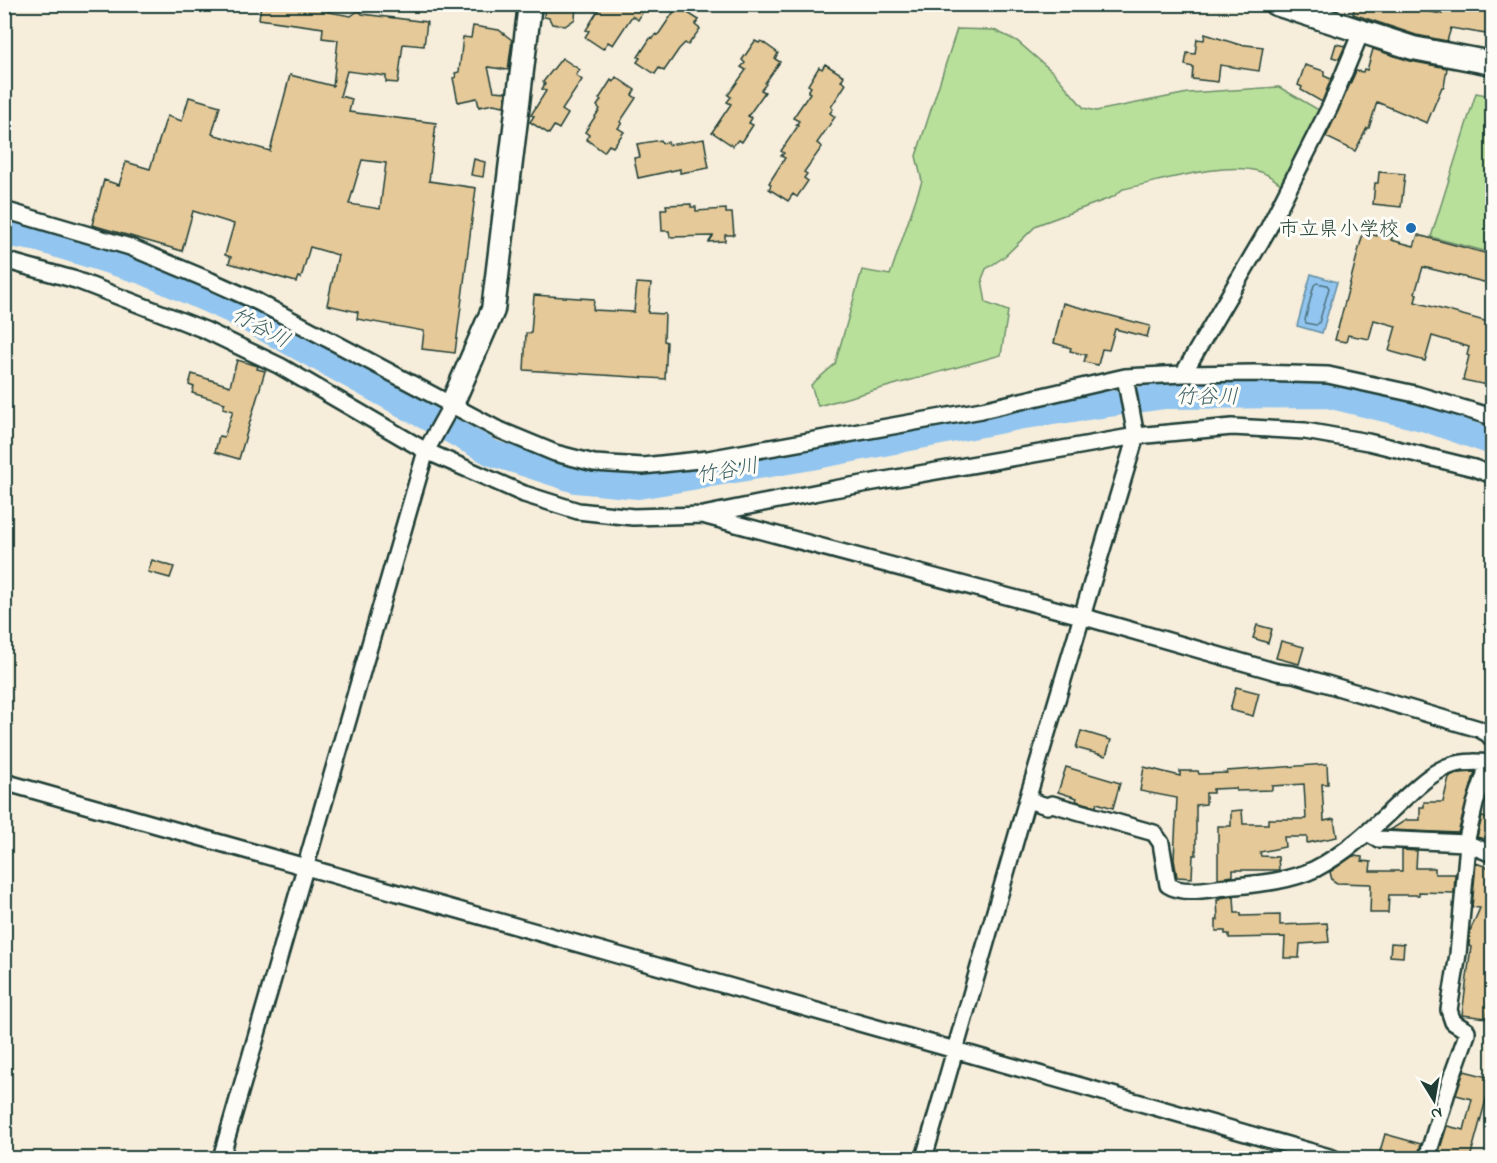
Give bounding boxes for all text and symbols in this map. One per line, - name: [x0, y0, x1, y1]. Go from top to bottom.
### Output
- place label: 市立県小学校: [1279, 216, 1399, 245]
- marker: 市立県小学校: [1404, 221, 1418, 235]
- water label: 竹谷川: [225, 301, 295, 357]
- water label: 竹谷川: [1176, 383, 1239, 413]
- water label: 竹谷川: [694, 452, 761, 492]
- north arrow: [1404, 1070, 1464, 1130]
- text: N: [1429, 1100, 1444, 1126]

